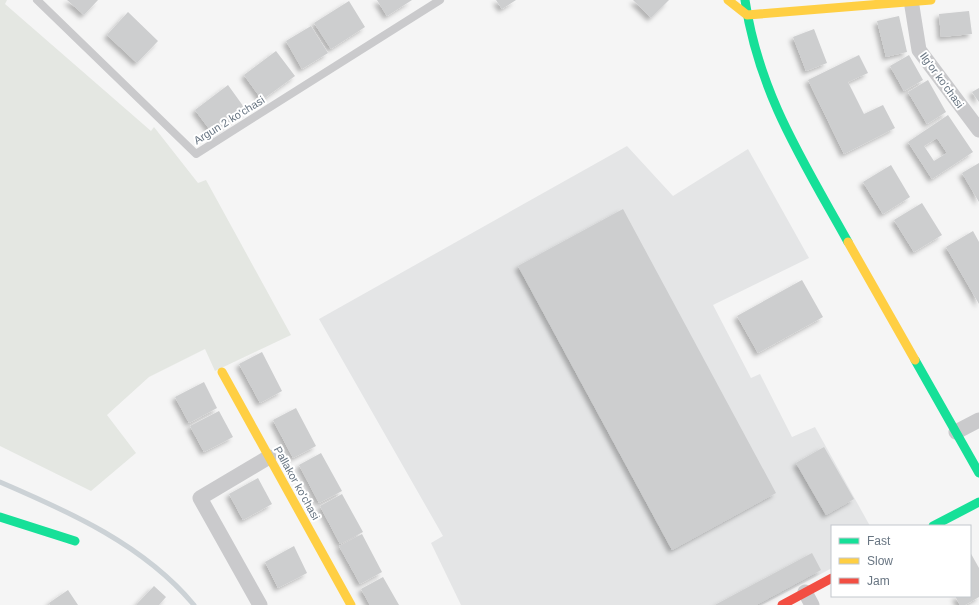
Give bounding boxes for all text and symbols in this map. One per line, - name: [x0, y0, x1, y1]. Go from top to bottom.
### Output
- street label: Ilg'or ko'chasi: [918, 50, 966, 110]
- street label: Argun 2 ko'chasi: [191, 93, 267, 147]
- street label: Pallakor ko'chasi: [272, 444, 322, 522]
- legend: [831, 525, 971, 597]
- text: Fast: [867, 534, 891, 548]
- text: Slow: [867, 554, 893, 568]
- text: Jam: [867, 574, 890, 588]

